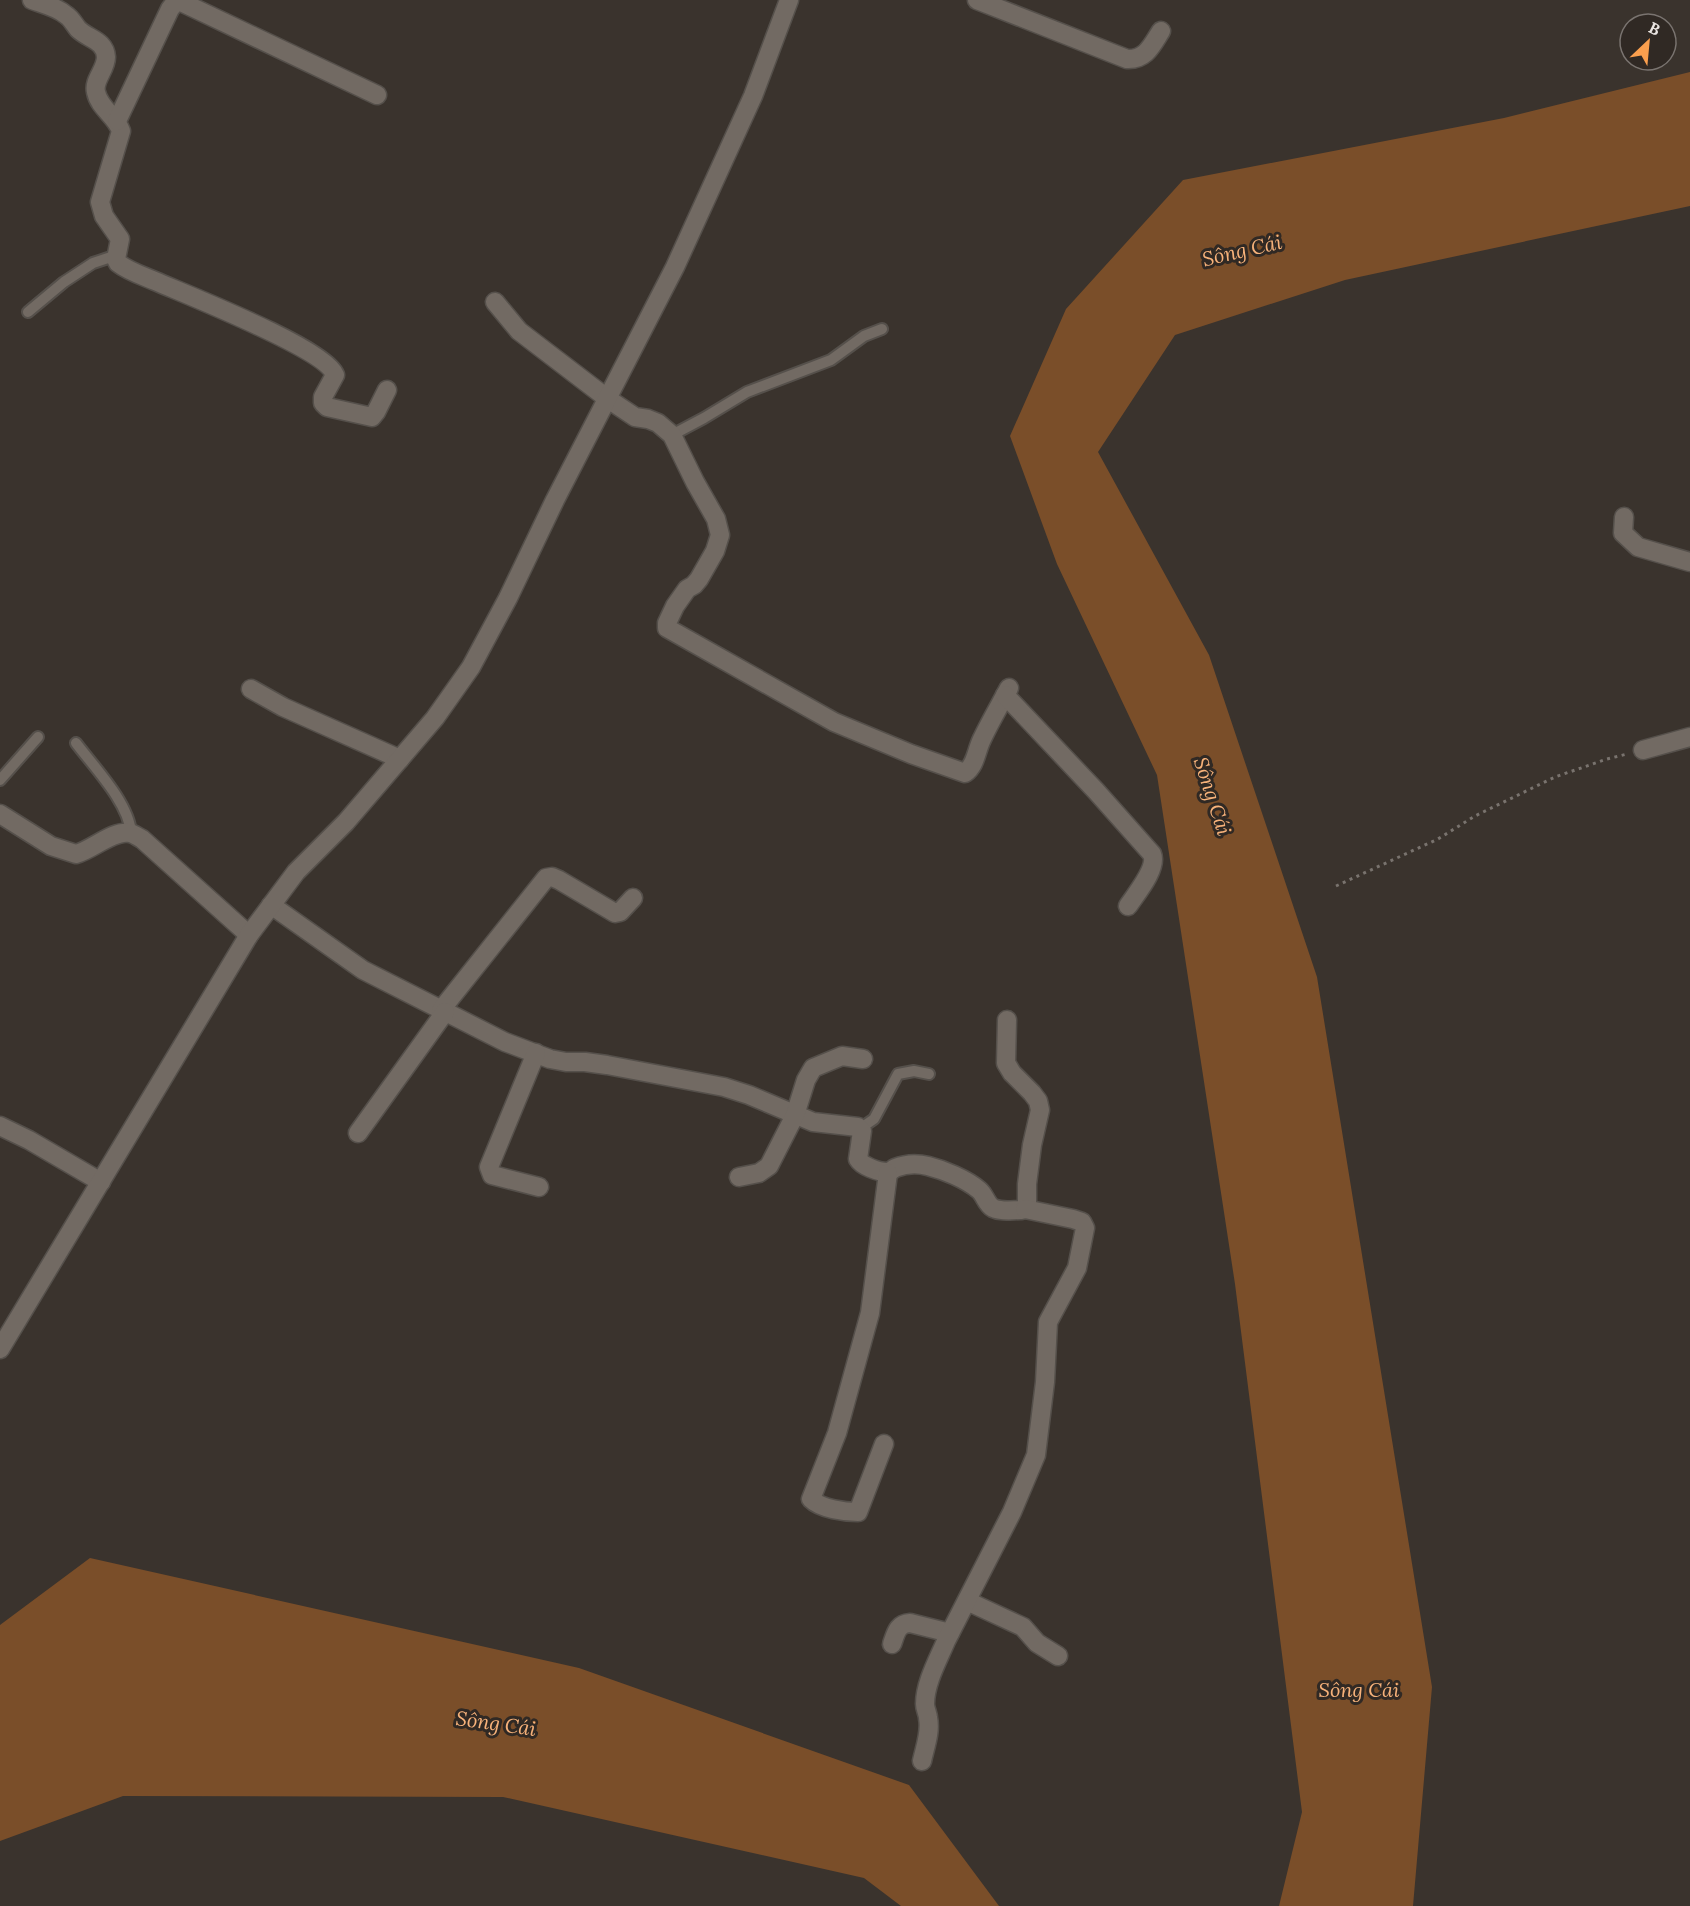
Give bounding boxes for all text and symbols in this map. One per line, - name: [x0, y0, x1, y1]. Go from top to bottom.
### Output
- north arrow: [1618, 12, 1678, 72]
- text: B: [1645, 17, 1664, 40]
- water label: Sông Cái: [1200, 229, 1285, 271]
- water label: Sông Cái: [1189, 754, 1238, 839]
- water label: Sông Cái: [1319, 1677, 1400, 1702]
- water label: Sông Cái: [454, 1705, 538, 1741]

